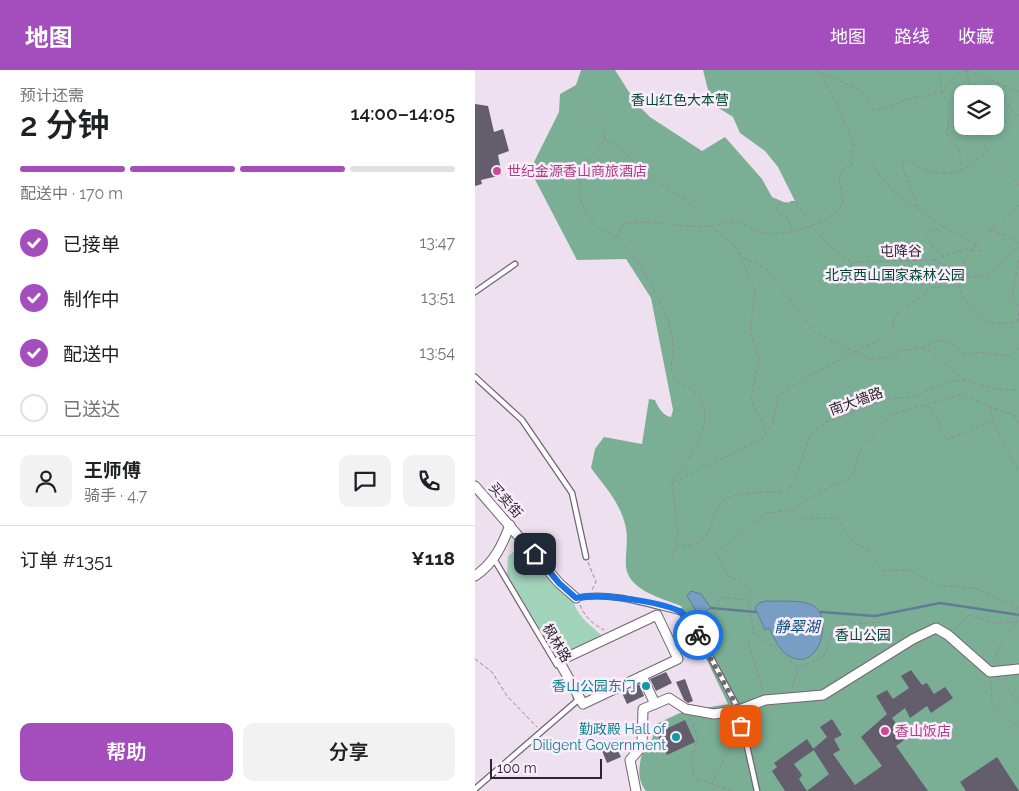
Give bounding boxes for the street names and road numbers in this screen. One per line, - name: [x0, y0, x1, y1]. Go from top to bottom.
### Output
- street label: 屯降谷: [880, 243, 922, 259]
- street label: 南大墙路: [827, 384, 885, 418]
- street label: 买卖街: [486, 479, 526, 521]
- street label: 枫林路: [539, 621, 575, 665]

